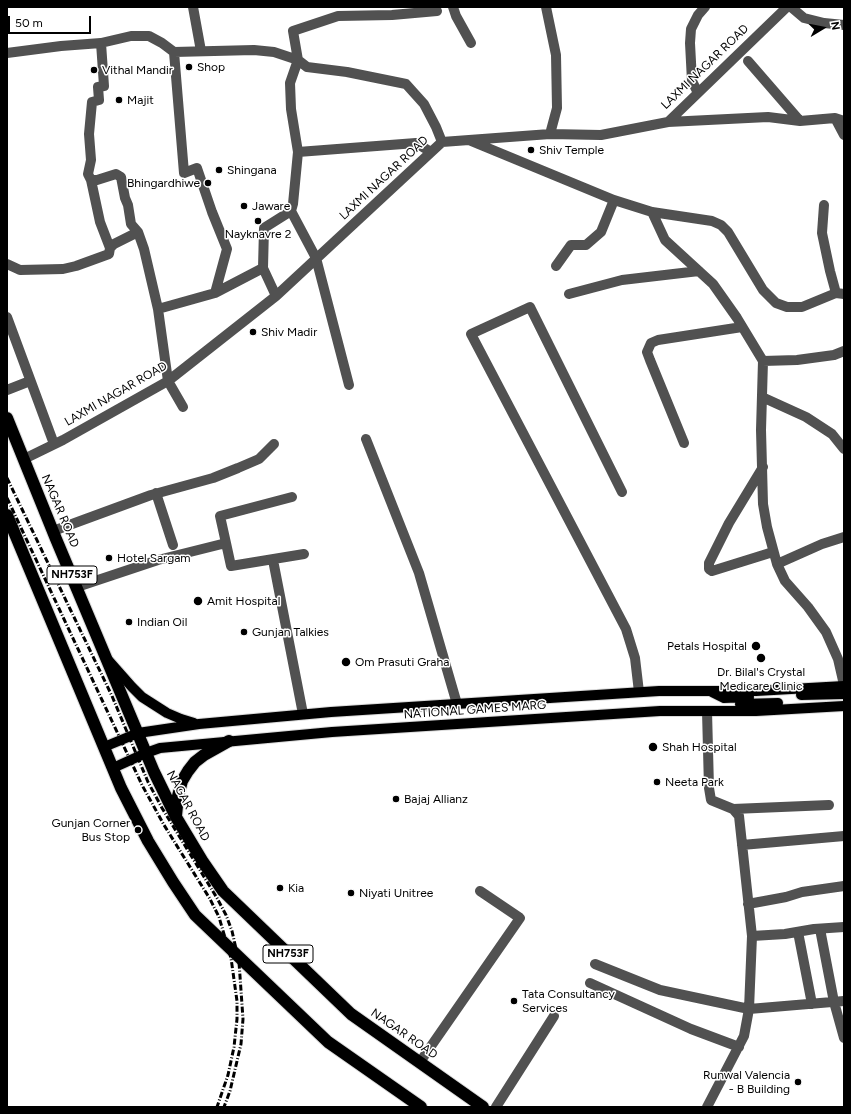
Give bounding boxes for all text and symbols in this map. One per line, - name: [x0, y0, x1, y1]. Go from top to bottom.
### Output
- scale bar: [10, 8, 93, 34]
- north arrow: [803, 8, 843, 48]
- text: 50 m: [15, 16, 43, 30]
- text: N: [828, 20, 842, 31]
- street label: LAXMI NAGAR ROAD: [658, 22, 752, 112]
- place label: Shop: [197, 60, 225, 74]
- marker: Shop: [184, 62, 194, 72]
- place label: Vithal Mandir: [102, 63, 173, 77]
- marker: Vithal Mandir: [89, 65, 99, 75]
- place label: Majit: [127, 93, 154, 107]
- marker: Majit: [114, 95, 124, 105]
- street label: LAXMI NAGAR ROAD: [337, 133, 431, 223]
- place label: Shiv Temple: [539, 143, 604, 157]
- marker: Shiv Temple: [526, 145, 536, 155]
- place label: Shingana: [227, 163, 277, 177]
- marker: Shingana: [214, 165, 224, 175]
- place label: Bhingardhiwe: [127, 176, 200, 190]
- marker: Bhingardhiwe: [203, 178, 213, 188]
- place label: Jaware: [252, 199, 290, 213]
- marker: Jaware: [239, 201, 249, 211]
- marker: Nayknavre 2: [253, 216, 263, 226]
- place label: Nayknavre 2: [225, 227, 291, 241]
- place label: Shiv Madir: [261, 325, 317, 339]
- marker: Shiv Madir: [248, 327, 258, 337]
- street label: LAXMI NAGAR ROAD: [62, 359, 170, 429]
- street label: NAGAR ROAD: [38, 472, 82, 550]
- place label: Hotel Sargam: [117, 551, 191, 565]
- marker: Hotel Sargam: [104, 553, 114, 563]
- road number: NH753F: [47, 566, 97, 584]
- place label: Amit Hospital: [207, 594, 280, 608]
- marker: Amit Hospital: [192, 595, 204, 607]
- place label: Indian Oil: [137, 615, 187, 629]
- marker: Indian Oil: [124, 617, 134, 627]
- place label: Gunjan Talkies: [252, 625, 329, 639]
- marker: Gunjan Talkies: [239, 627, 249, 637]
- place label: Petals Hospital: [667, 639, 747, 653]
- marker: Petals Hospital: [750, 640, 762, 652]
- marker: Dr. Bilal's Crystal Medicare Clinic: [755, 652, 767, 664]
- place label: Om Prasuti Graha: [355, 655, 449, 669]
- marker: Om Prasuti Graha: [340, 656, 352, 668]
- place label: Dr. Bilal's Crystal Medicare Clinic: [717, 665, 805, 693]
- street label: NATIONAL GAMES MARG: [403, 698, 547, 722]
- place label: Shah Hospital: [662, 740, 737, 754]
- marker: Shah Hospital: [647, 741, 659, 753]
- street label: NAGAR ROAD: [163, 768, 213, 844]
- place label: Neeta Park: [665, 775, 724, 789]
- marker: Neeta Park: [652, 777, 662, 787]
- place label: Bajaj Allianz: [404, 792, 468, 806]
- marker: Bajaj Allianz: [391, 794, 401, 804]
- place label: Gunjan Corner Bus Stop: [52, 816, 130, 844]
- marker: Gunjan Corner Bus Stop: [133, 825, 143, 835]
- place label: Kia: [288, 881, 304, 895]
- marker: Kia: [275, 883, 285, 893]
- place label: Niyati Unitree: [359, 886, 433, 900]
- marker: Niyati Unitree: [346, 888, 356, 898]
- road number: NH753F: [263, 945, 313, 963]
- place label: Tata Consultancy Services: [522, 987, 615, 1015]
- marker: Tata Consultancy Services: [509, 996, 519, 1006]
- street label: NAGAR ROAD: [368, 1006, 440, 1062]
- place label: Runwal Valencia - B Building: [703, 1068, 790, 1096]
- marker: Runwal Valencia - B Building: [793, 1077, 803, 1087]

